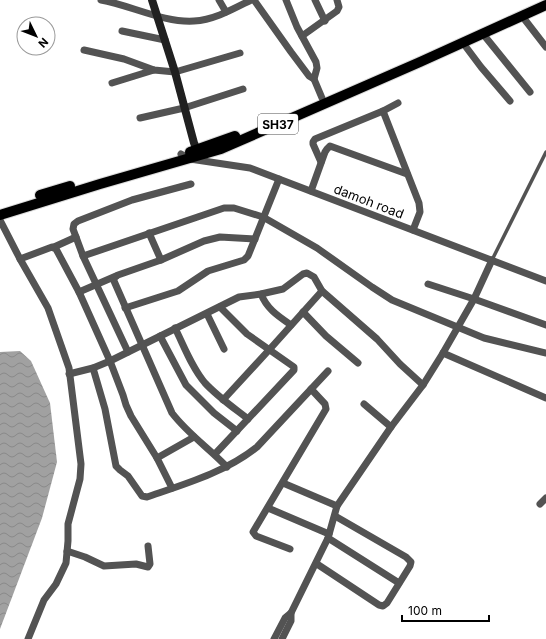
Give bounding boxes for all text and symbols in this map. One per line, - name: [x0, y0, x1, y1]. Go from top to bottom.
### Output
- north arrow: [16, 16, 56, 56]
- text: N: [35, 35, 51, 51]
- road number: SH37: [258, 114, 298, 134]
- street label: damoh road: [332, 180, 406, 222]
- scale bar: [402, 597, 489, 623]
- text: 100 m: [408, 603, 442, 618]

